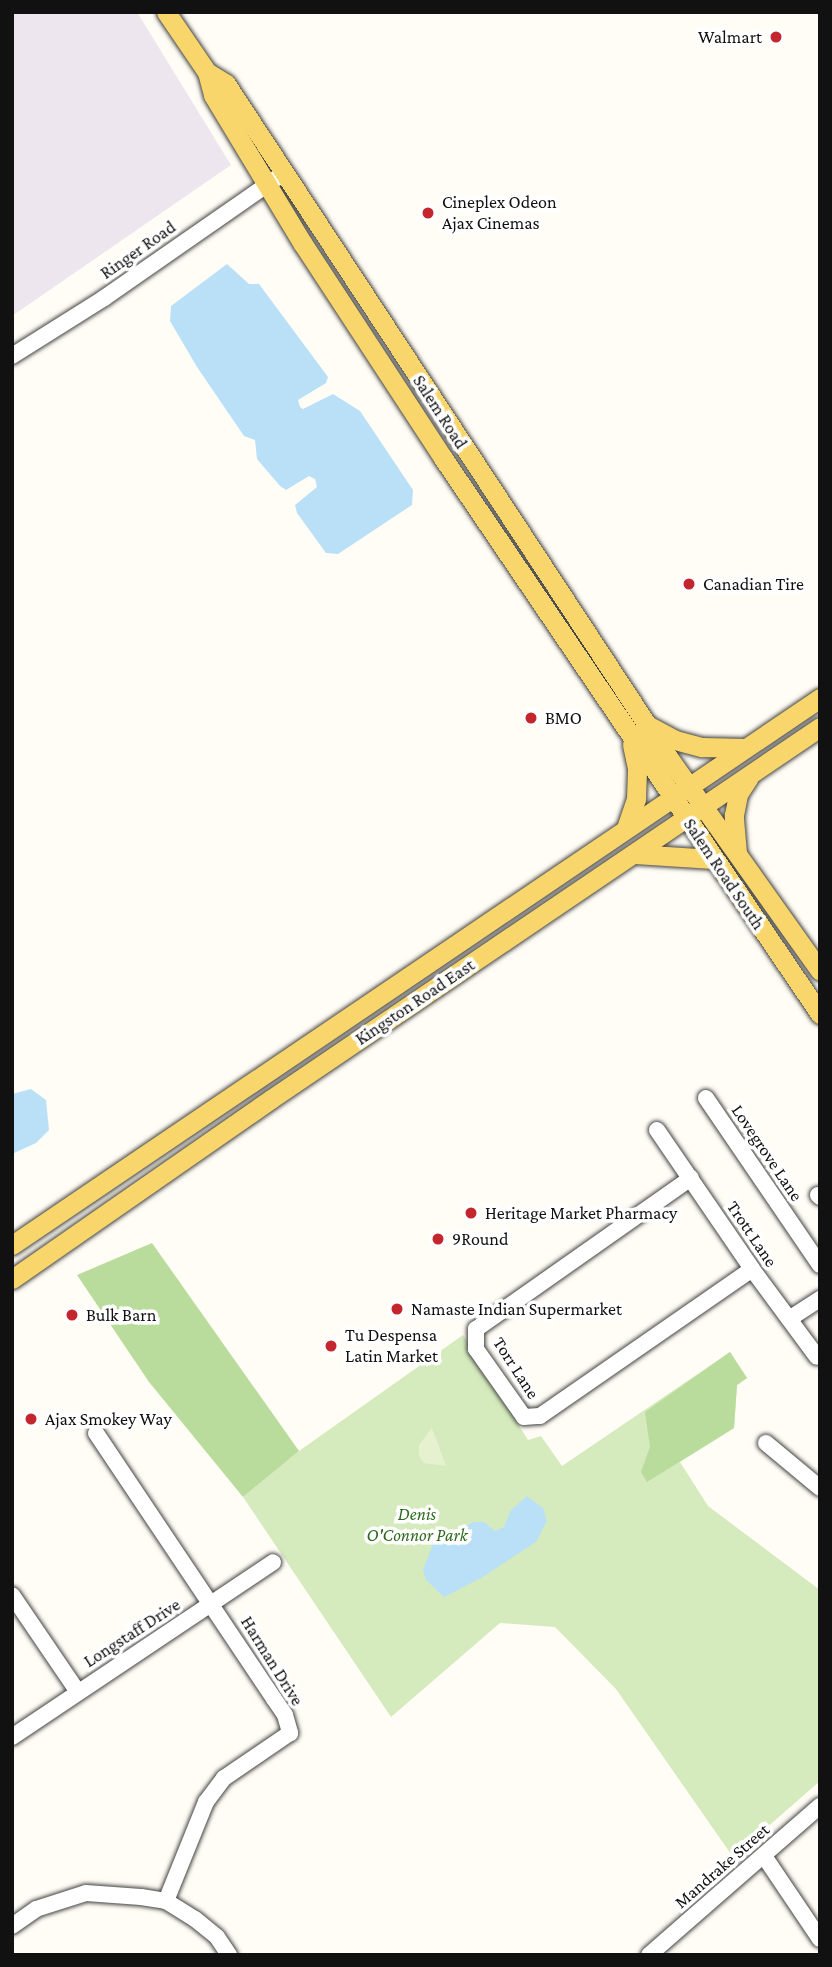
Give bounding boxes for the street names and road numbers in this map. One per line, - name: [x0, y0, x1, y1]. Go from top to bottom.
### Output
- street label: Ringer Road: [96, 216, 180, 284]
- street label: Salem Road: [408, 371, 472, 453]
- street label: Salem Road South: [679, 814, 769, 934]
- street label: Kingston Road East: [351, 954, 479, 1050]
- street label: Lovegrove Lane: [727, 1101, 807, 1205]
- street label: Trott Lane: [722, 1197, 782, 1271]
- street label: Torr Lane: [488, 1333, 544, 1403]
- street label: Longstaff Drive: [80, 1594, 184, 1672]
- street label: Harman Drive: [236, 1612, 308, 1710]
- street label: Mandrake Street: [670, 1819, 774, 1913]

